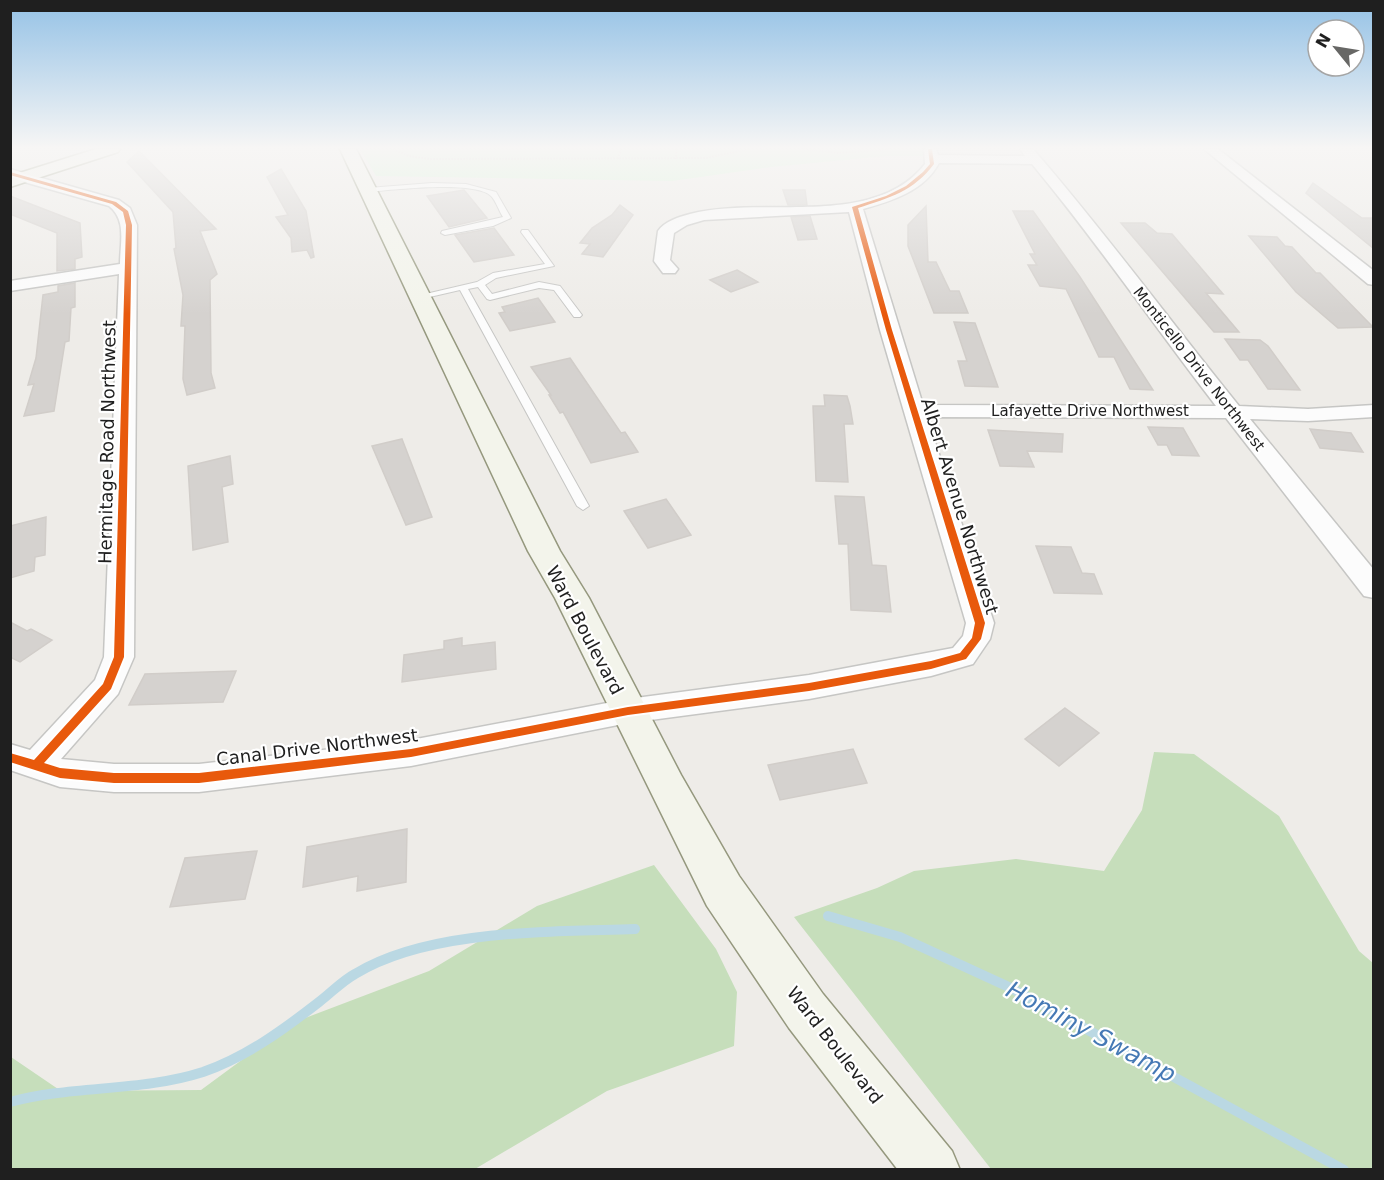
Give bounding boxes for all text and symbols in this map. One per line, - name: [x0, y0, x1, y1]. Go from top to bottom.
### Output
- north arrow: [1306, 18, 1366, 78]
- text: N: [1312, 30, 1335, 51]
- street label: Monticello Drive Northwest: [1129, 283, 1269, 455]
- street label: Hermitage Road Northwest: [94, 320, 120, 564]
- street label: Albert Avenue Northwest: [917, 395, 1003, 617]
- street label: Lafayette Drive Northwest: [991, 402, 1189, 420]
- street label: Ward Boulevard: [542, 562, 628, 698]
- street label: Canal Drive Northwest: [215, 724, 419, 770]
- water label: Hominy Swamp: [1001, 976, 1181, 1088]
- street label: Ward Boulevard: [783, 982, 887, 1108]

